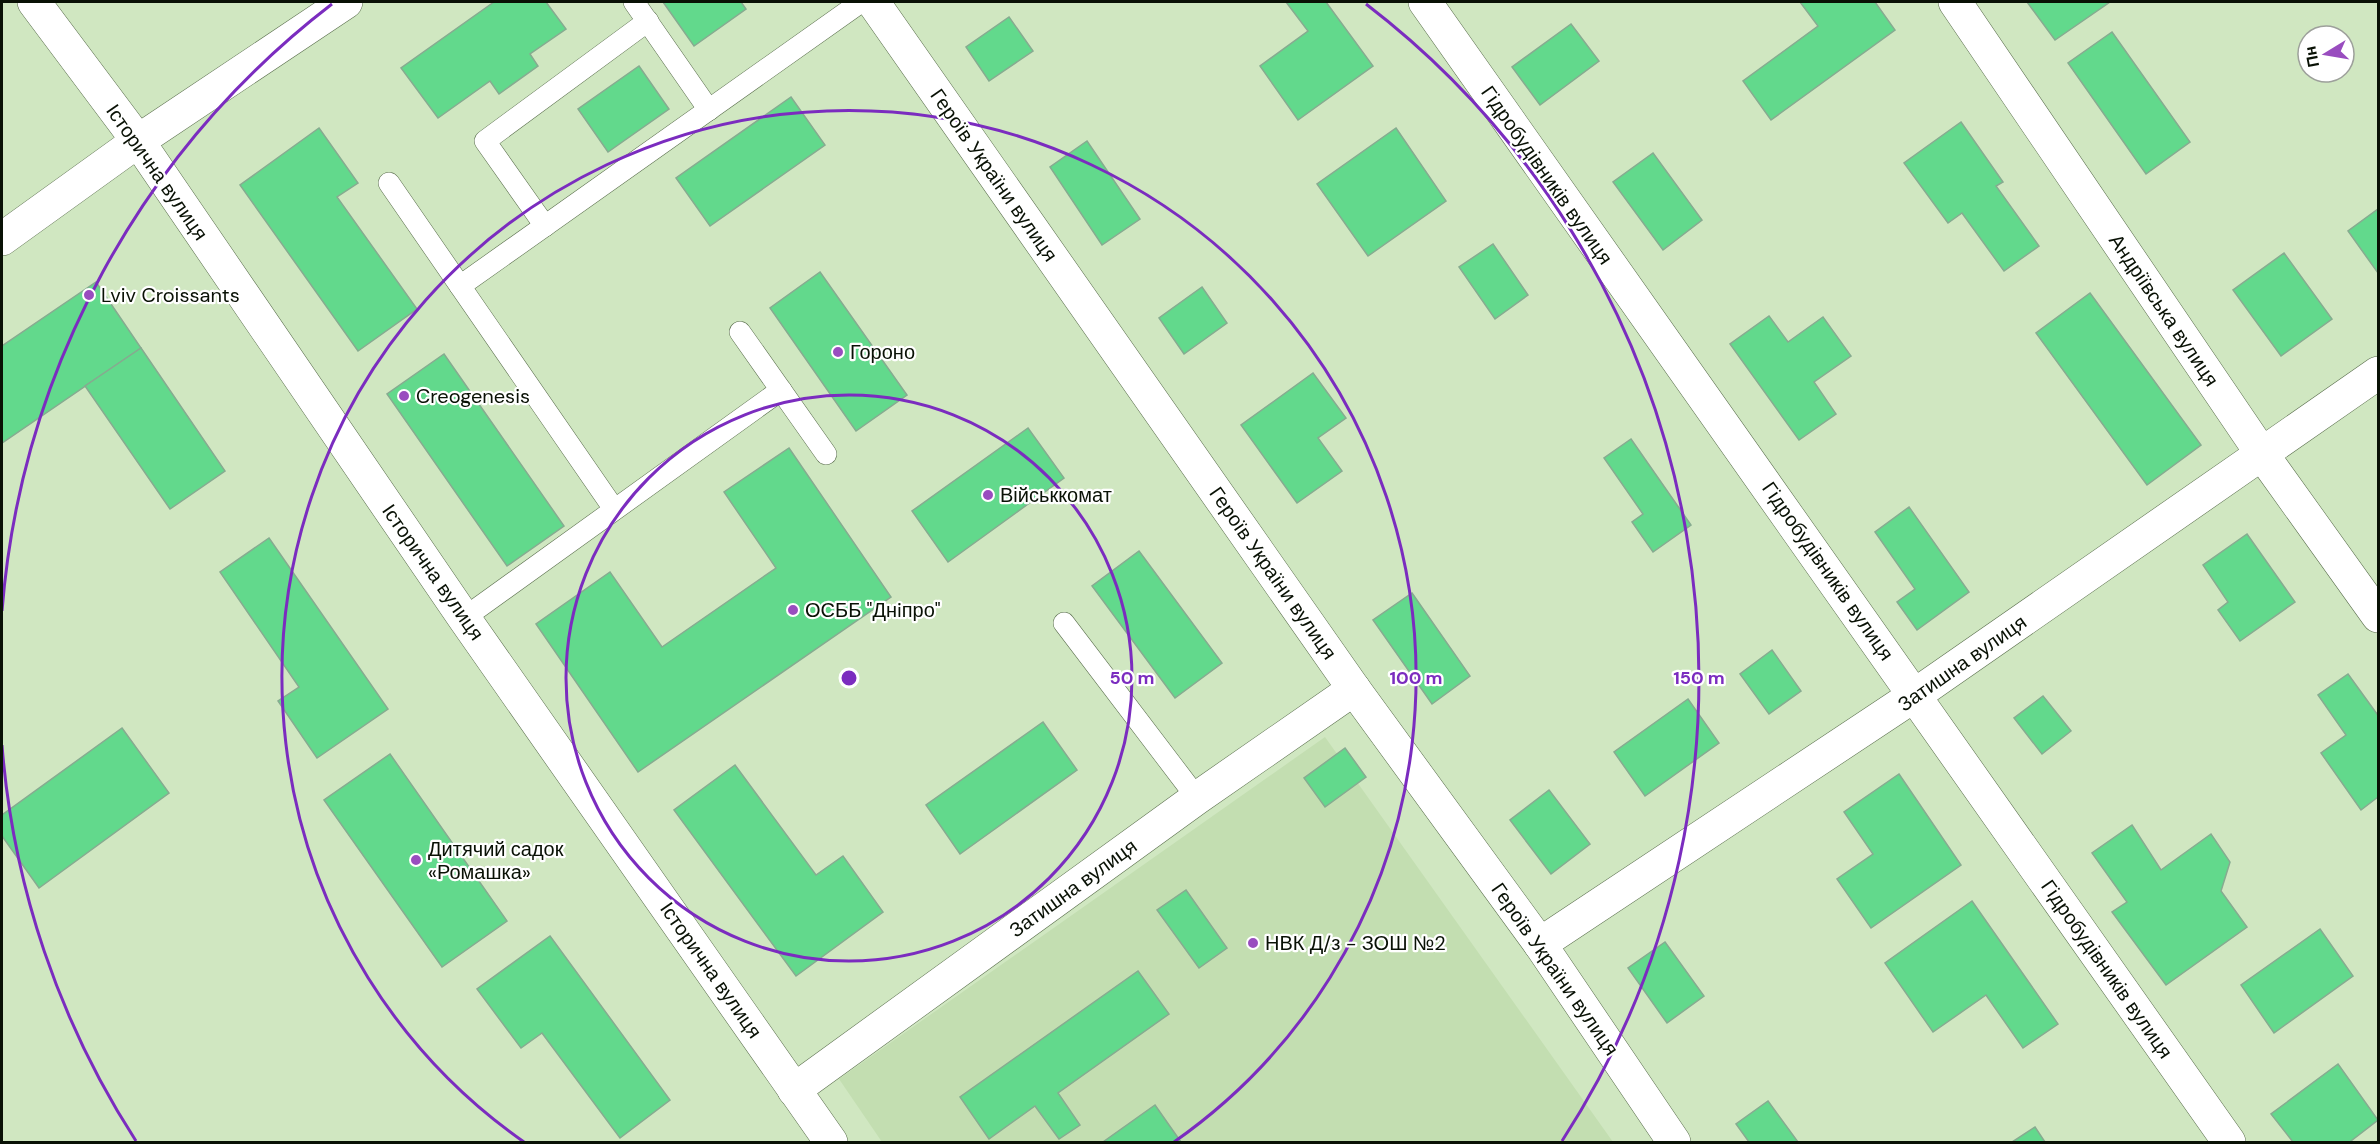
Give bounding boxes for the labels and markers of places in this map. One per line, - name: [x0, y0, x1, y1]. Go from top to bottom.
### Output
- place label: Lviv Croissants: [101, 282, 240, 308]
- marker: Lviv Croissants: [82, 288, 96, 302]
- place label: Гороно: [850, 339, 915, 365]
- marker: Гороно: [831, 345, 845, 359]
- place label: Creogenesis: [416, 383, 530, 409]
- marker: Creogenesis: [397, 389, 411, 403]
- place label: Військкомат: [1000, 482, 1112, 508]
- marker: Військкомат: [981, 488, 995, 502]
- place label: ОСББ "Днiпро": [805, 597, 941, 623]
- marker: ОСББ "Днiпро": [786, 603, 800, 617]
- centre of rings: [839, 668, 859, 688]
- place label: Дитячий садок «Ромашка»: [428, 836, 564, 885]
- marker: Дитячий садок «Ромашка»: [409, 853, 423, 867]
- place label: НВК Д/з - ЗОШ №2: [1265, 930, 1446, 956]
- marker: НВК Д/з - ЗОШ №2: [1246, 936, 1260, 950]

